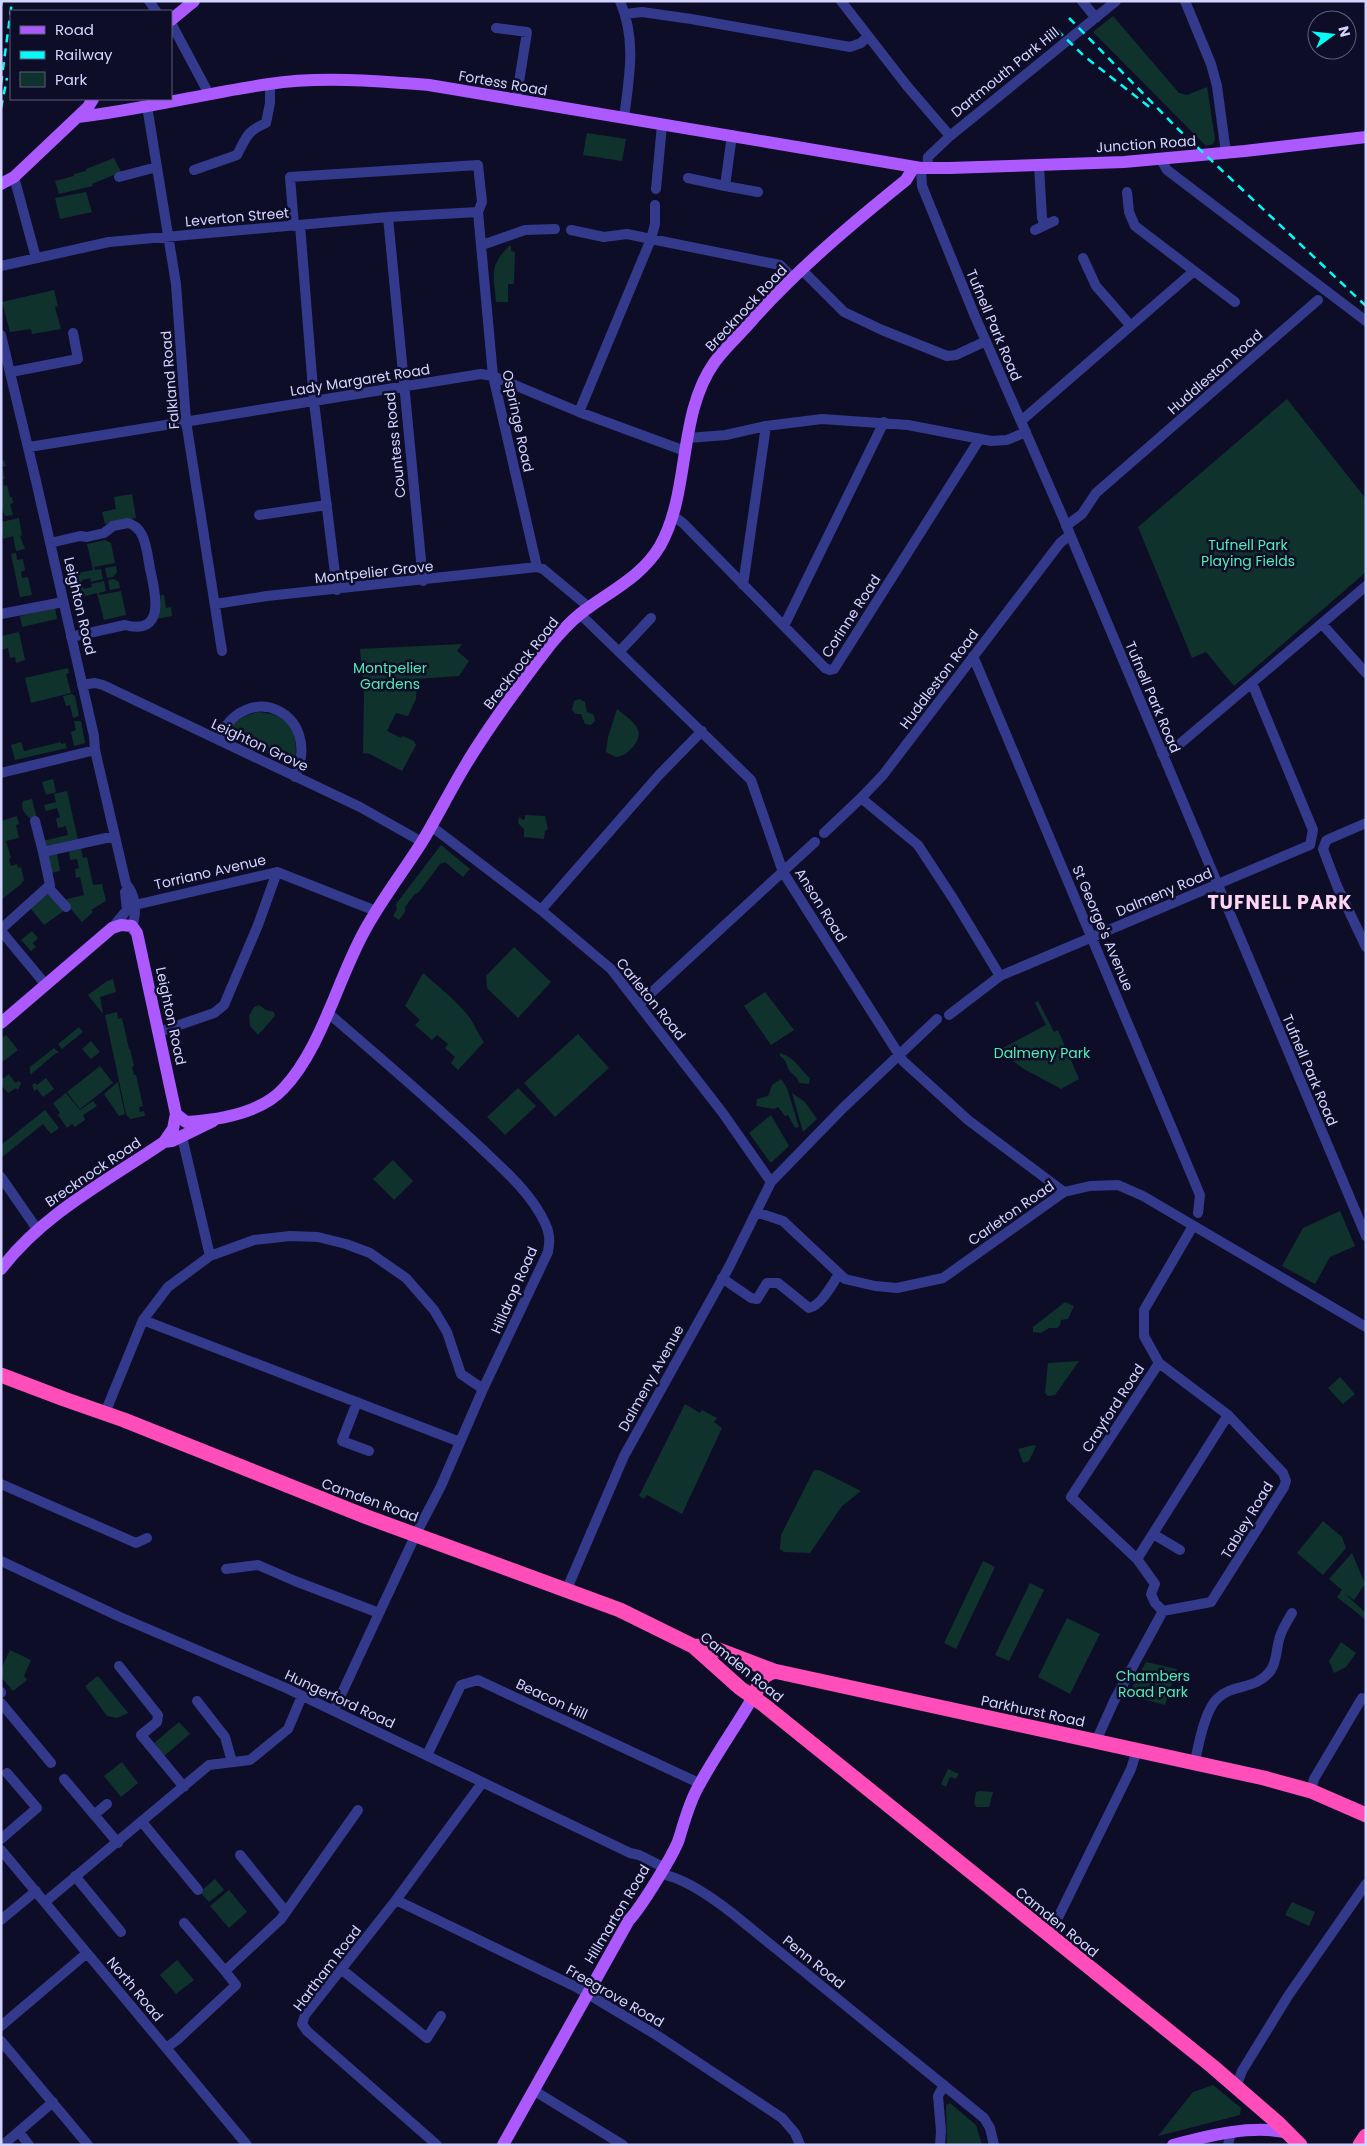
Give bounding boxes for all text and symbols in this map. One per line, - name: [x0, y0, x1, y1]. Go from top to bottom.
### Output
- legend: [10, 10, 172, 100]
- north arrow: [1307, 10, 1357, 60]
- text: Road: [55, 19, 94, 40]
- street label: Dartmouth Park Hill: [947, 22, 1063, 122]
- text: N: [1334, 24, 1356, 39]
- text: Railway: [55, 44, 113, 65]
- street label: Fortess Road: [457, 65, 549, 101]
- text: Park: [55, 69, 87, 90]
- street label: Junction Road: [1095, 131, 1197, 157]
- street label: Leverton Street: [184, 202, 290, 232]
- street label: Brecknock Road: [701, 260, 791, 356]
- street label: Tufnell Park Road: [961, 266, 1027, 384]
- street label: Huddleston Road: [1163, 325, 1267, 419]
- street label: Falkland Road: [156, 330, 184, 430]
- street label: Lady Margaret Road: [289, 359, 431, 401]
- street label: Ospringe Road: [497, 368, 539, 474]
- street label: Countess Road: [380, 391, 410, 499]
- park label: Tufnell Park Playing Fields: [1201, 535, 1295, 571]
- street label: Leighton Road: [59, 555, 101, 657]
- street label: Montpelier Grove: [314, 556, 435, 588]
- street label: Corinne Road: [817, 571, 885, 661]
- street label: Brecknock Road: [479, 613, 563, 713]
- street label: Huddleston Road: [895, 625, 983, 733]
- street label: Tufnell Park Road: [1120, 638, 1186, 756]
- park label: Montpelier Gardens: [353, 658, 427, 694]
- street label: Leighton Grove: [208, 714, 312, 776]
- street label: Torriano Avenue: [152, 849, 268, 895]
- street label: St George's Avenue: [1067, 862, 1139, 994]
- street label: Dalmeny Road: [1113, 863, 1215, 921]
- street label: Anson Road: [790, 864, 852, 946]
- district label: TUFNELL PARK: [1207, 889, 1353, 916]
- street label: Carleton Road: [612, 954, 690, 1044]
- street label: Leighton Road: [151, 965, 191, 1067]
- street label: Tufnell Park Road: [1277, 1011, 1343, 1129]
- park label: Dalmeny Park: [994, 1043, 1091, 1063]
- street label: Brecknock Road: [41, 1132, 145, 1212]
- street label: Carleton Road: [964, 1176, 1058, 1250]
- street label: Hilldrop Road: [486, 1243, 542, 1337]
- street label: Dalmeny Avenue: [613, 1321, 689, 1435]
- street label: Crayford Road: [1077, 1360, 1149, 1456]
- street label: Camden Road: [319, 1473, 421, 1527]
- street label: Tabley Road: [1216, 1478, 1278, 1562]
- street label: Camden Road: [696, 1627, 788, 1707]
- street label: Hungerford Road: [282, 1665, 398, 1733]
- park label: Chambers Road Park: [1116, 1666, 1190, 1702]
- street label: Beacon Hill: [513, 1674, 591, 1724]
- street label: Parkhurst Road: [979, 1690, 1087, 1732]
- street label: Hillmarton Road: [580, 1861, 654, 1967]
- street label: Camden Road: [1011, 1882, 1103, 1962]
- street label: Hartham Road: [288, 1921, 366, 2015]
- street label: Penn Road: [779, 1931, 849, 1993]
- street label: North Road: [102, 1953, 168, 2025]
- street label: Freegrove Road: [562, 1960, 668, 2032]

